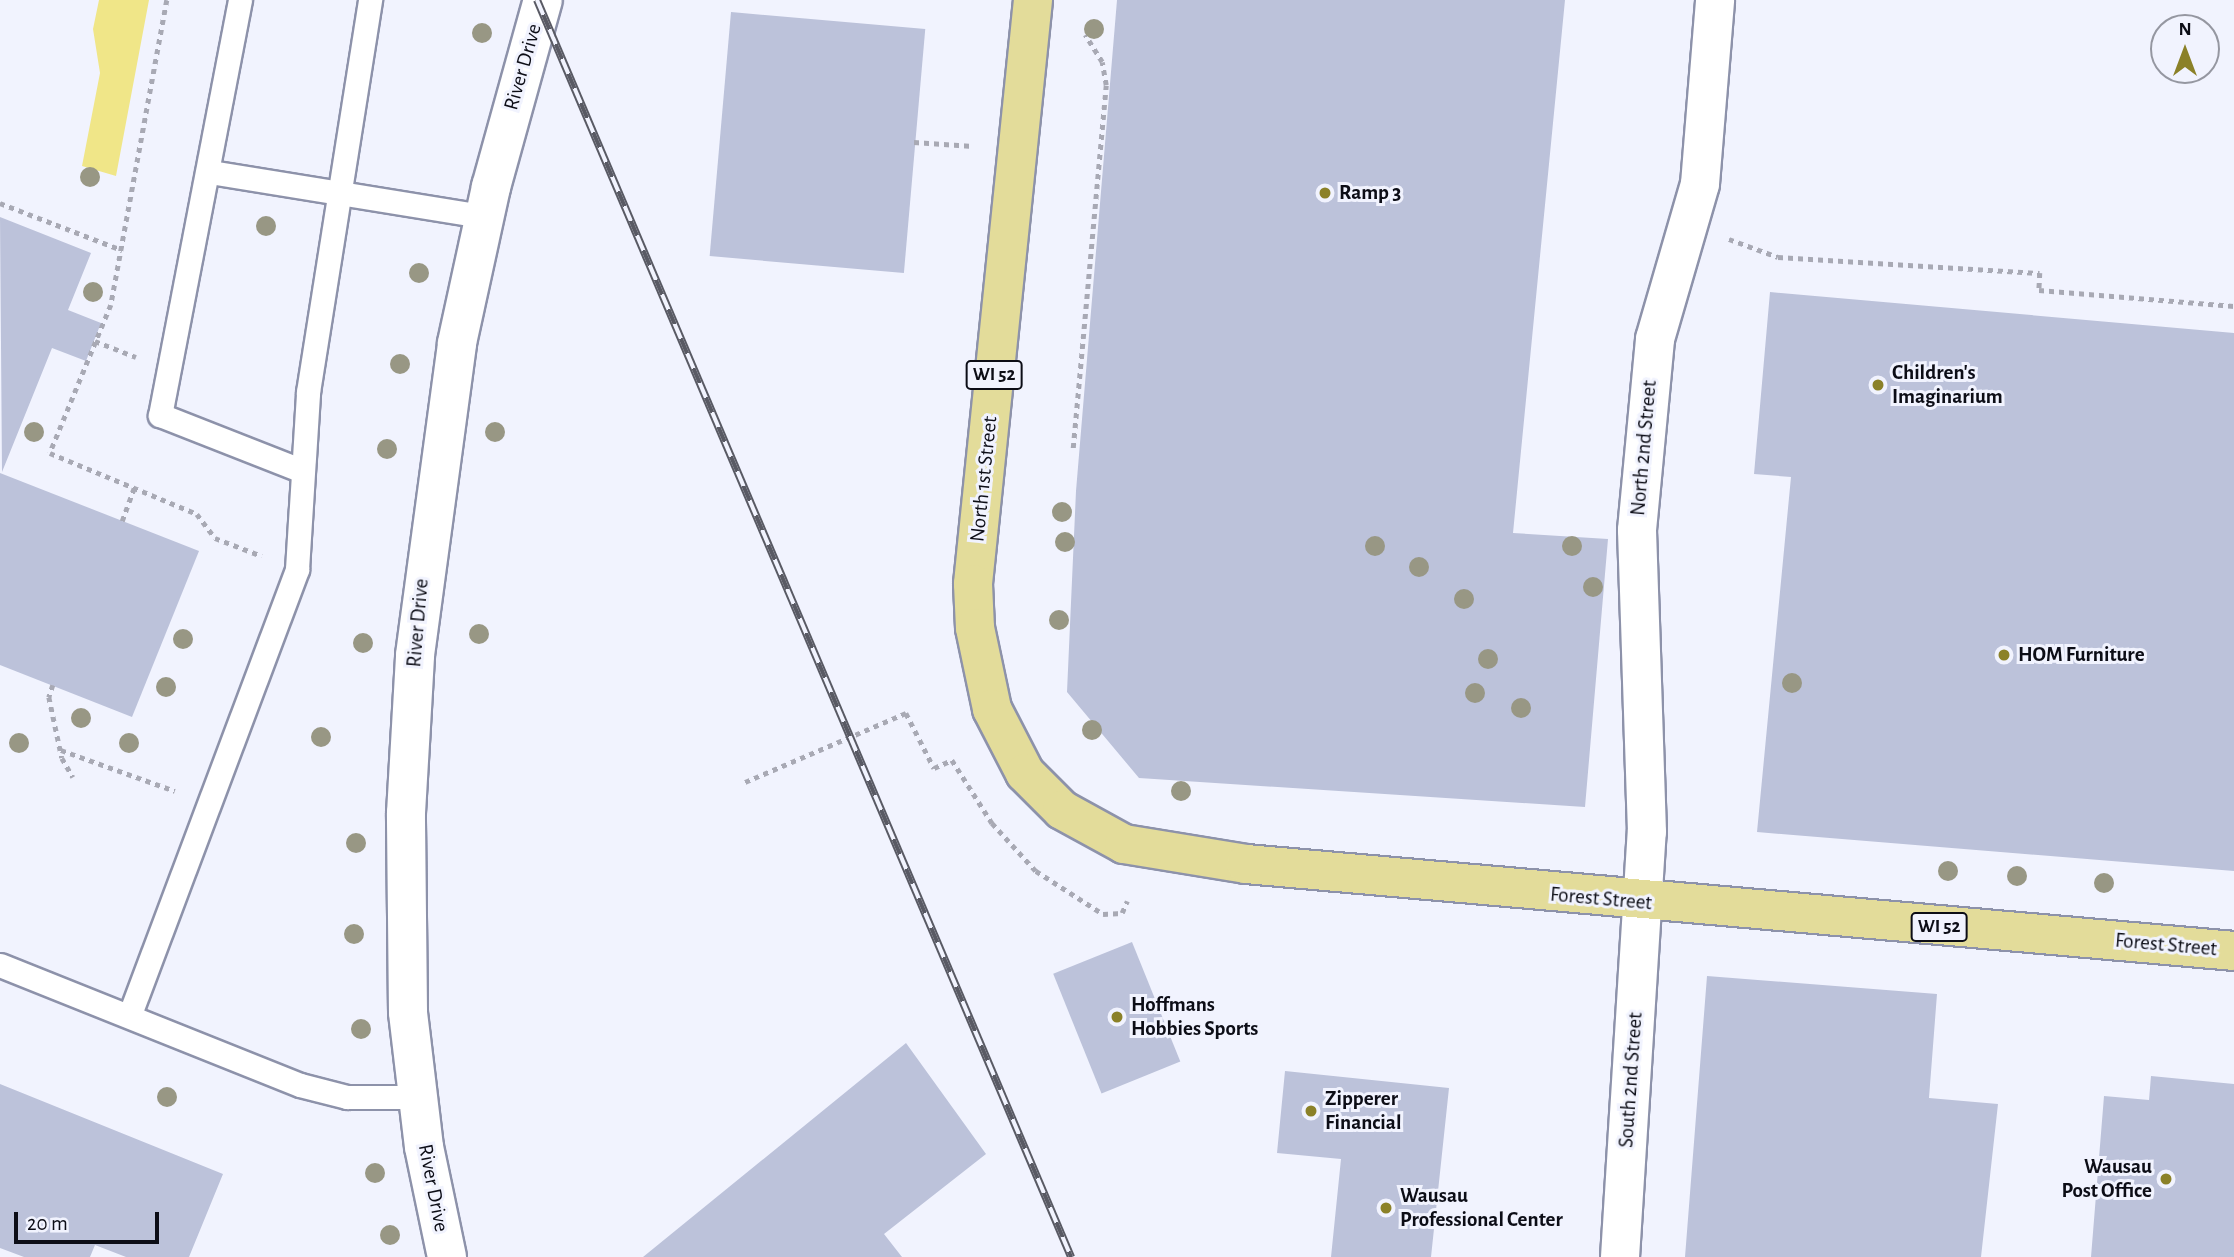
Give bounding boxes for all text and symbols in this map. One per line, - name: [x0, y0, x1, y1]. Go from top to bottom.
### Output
- north arrow: [2150, 14, 2220, 84]
- text: N: [2178, 20, 2192, 39]
- street label: River Drive: [499, 21, 547, 113]
- place label: Ramp 3: [1339, 180, 1401, 206]
- marker: Ramp 3: [1317, 185, 1333, 201]
- road number: WI 52: [964, 360, 1024, 390]
- place label: Children's Imaginarium: [1892, 360, 2003, 410]
- marker: Children's Imaginarium: [1870, 377, 1886, 393]
- street label: North 2nd Street: [1626, 379, 1662, 517]
- street label: North 1st Street: [965, 415, 1003, 543]
- street label: River Drive: [402, 578, 434, 668]
- place label: HOM Furniture: [2018, 642, 2145, 668]
- marker: HOM Furniture: [1996, 647, 2012, 663]
- street label: Forest Street: [1549, 882, 1653, 916]
- road number: WI 52: [1909, 911, 1969, 942]
- street label: Forest Street: [2114, 928, 2218, 962]
- place label: Hoffmans Hobbies Sports: [1131, 992, 1258, 1042]
- marker: Hoffmans Hobbies Sports: [1109, 1009, 1125, 1025]
- street label: South 2nd Street: [1614, 1011, 1648, 1149]
- place label: Zipperer Financial: [1325, 1086, 1401, 1136]
- marker: Zipperer Financial: [1303, 1103, 1319, 1119]
- street label: River Drive: [412, 1142, 454, 1234]
- place label: Wausau Post Office: [2061, 1154, 2152, 1204]
- marker: Wausau Post Office: [2158, 1171, 2174, 1187]
- place label: Wausau Professional Center: [1400, 1183, 1563, 1233]
- scale bar: [18, 1198, 163, 1242]
- marker: Wausau Professional Center: [1378, 1200, 1394, 1216]
- text: 20 m: [27, 1213, 68, 1234]

